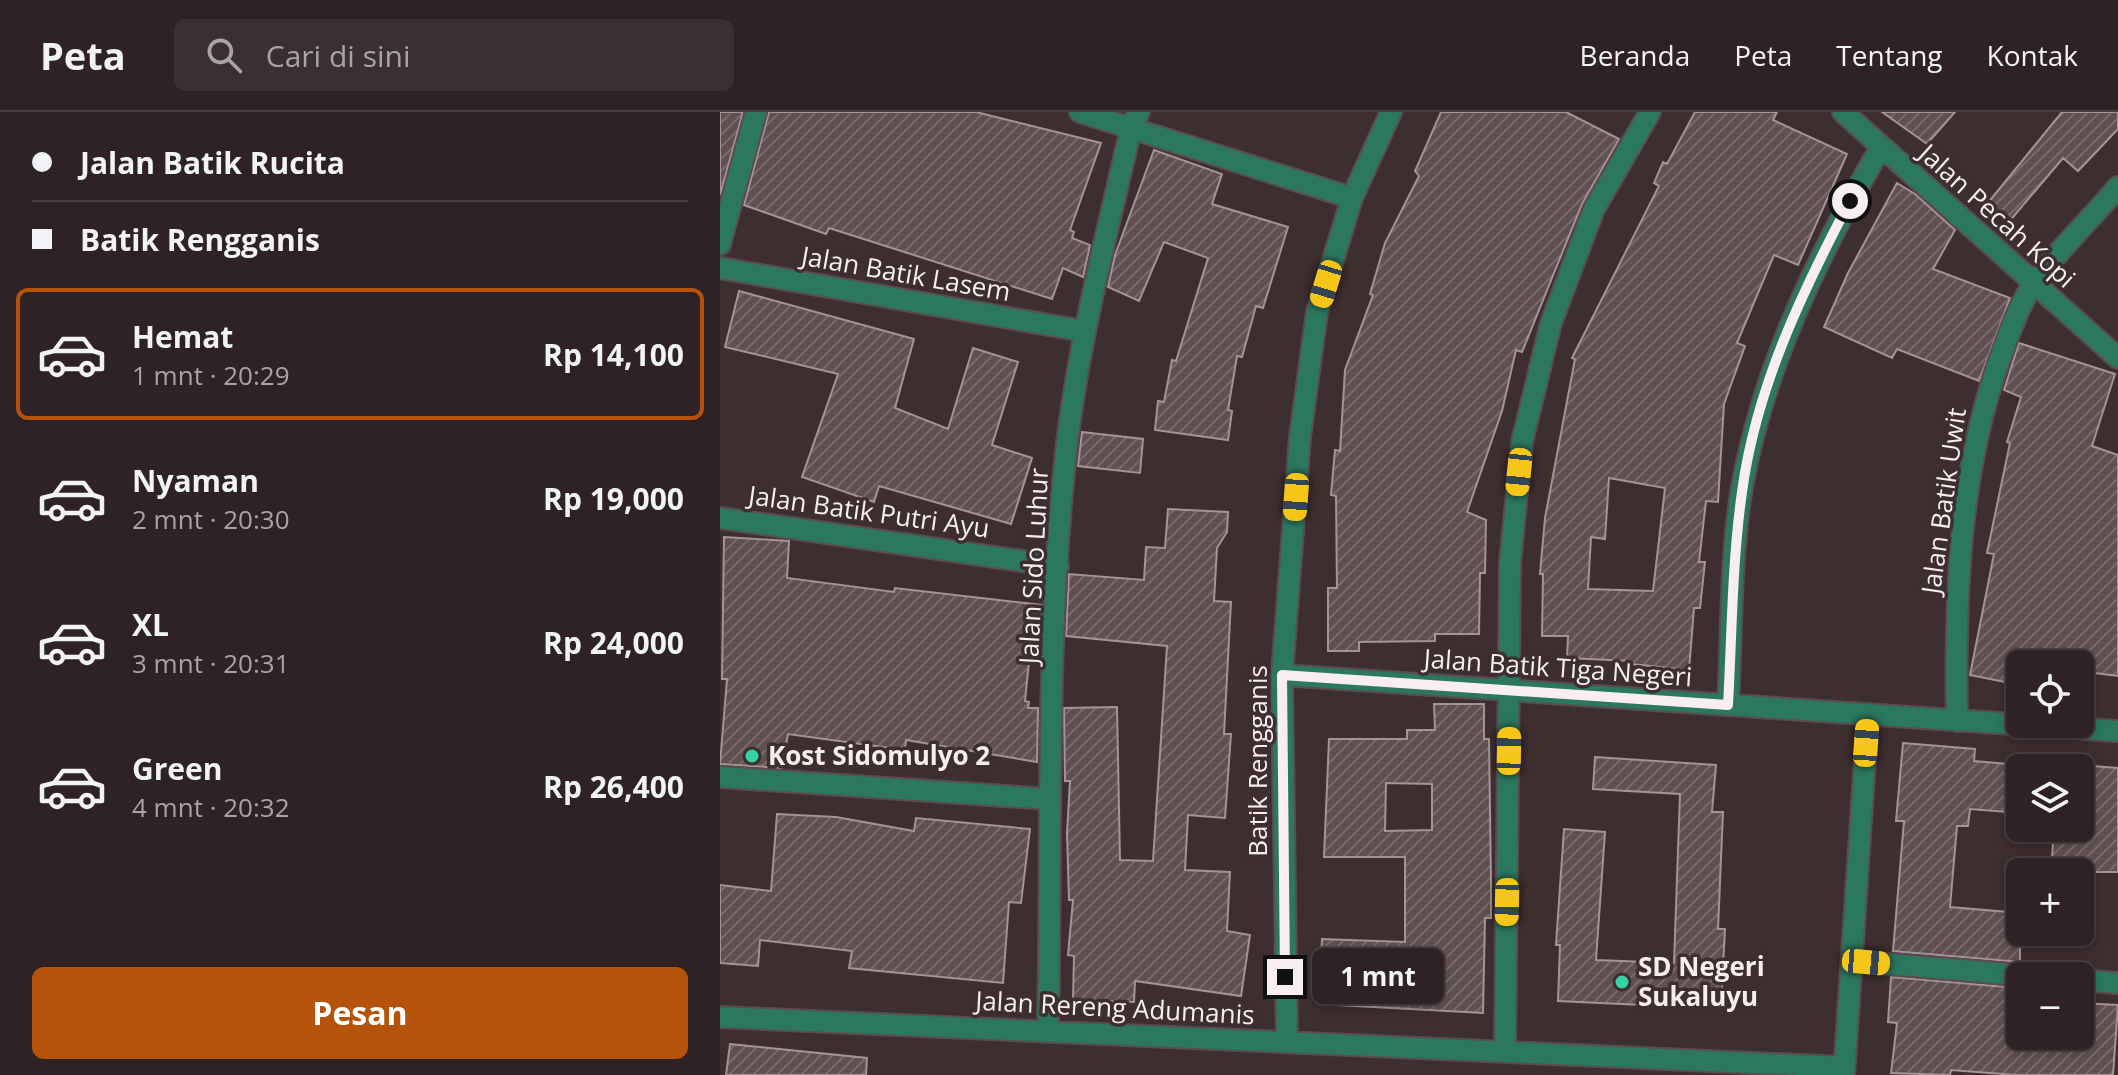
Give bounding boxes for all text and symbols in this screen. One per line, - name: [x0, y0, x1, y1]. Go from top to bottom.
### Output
- search box: [174, 19, 734, 91]
- text: Peta: [40, 29, 126, 81]
- icon: search: [202, 33, 246, 77]
- text: Cari di sini: [266, 35, 411, 76]
- text: Beranda: [1580, 36, 1690, 74]
- text: Peta: [1734, 36, 1792, 74]
- text: Tentang: [1836, 36, 1943, 74]
- text: Kontak: [1987, 36, 2078, 74]
- street label: Jalan Pecah Kopi: [1909, 133, 2084, 295]
- text: Jalan Batik Rucita: [80, 142, 345, 183]
- route start: [1832, 183, 1868, 219]
- text: Batik Rengganis: [80, 219, 320, 260]
- street label: Jalan Batik Lasem: [796, 236, 1014, 309]
- car: [1308, 258, 1344, 310]
- text: Hemat: [132, 316, 233, 357]
- icon: car: [36, 318, 108, 390]
- text: Rp 14,100: [543, 334, 684, 375]
- text: 1 mnt · 20:29: [132, 357, 290, 393]
- street label: Jalan Batik Uwit: [1912, 405, 1974, 599]
- car: [1505, 447, 1533, 497]
- text: Nyaman: [132, 460, 259, 501]
- icon: car: [36, 462, 108, 534]
- street label: Jalan Sido Luhur: [1010, 467, 1056, 668]
- car: [1282, 472, 1310, 522]
- street label: Jalan Batik Putri Ayu: [743, 476, 992, 546]
- text: Rp 19,000: [543, 478, 684, 519]
- text: 2 mnt · 20:30: [132, 501, 290, 537]
- text: XL: [132, 604, 169, 645]
- icon: car: [36, 606, 108, 678]
- text: Rp 24,000: [543, 622, 684, 663]
- street label: Jalan Batik Tiga Negeri: [1420, 639, 1693, 694]
- text: 3 mnt · 20:31: [132, 645, 290, 681]
- map controls: [2006, 650, 2094, 1050]
- button: locate: [2006, 650, 2094, 738]
- street label: Batik Rengganis: [1239, 665, 1275, 857]
- car: [1852, 718, 1880, 768]
- car: [1497, 727, 1521, 775]
- place label: Kost Sidomulyo 2: [768, 737, 990, 773]
- marker: Kost Sidomulyo 2: [743, 747, 761, 765]
- text: Green: [132, 748, 223, 789]
- icon: car: [36, 750, 108, 822]
- button: layers: [2006, 754, 2094, 842]
- text: Rp 26,400: [543, 766, 684, 807]
- text: 4 mnt · 20:32: [132, 789, 290, 825]
- button: +: [2006, 858, 2094, 946]
- car: [1495, 878, 1519, 926]
- place label: SD Negeri Sukaluyu: [1638, 948, 1765, 1014]
- car: [1841, 948, 1891, 976]
- callout: 1 mnt: [1313, 949, 1445, 1005]
- text: 1 mnt: [1340, 958, 1416, 994]
- route end: [1267, 959, 1303, 995]
- button: −: [2006, 962, 2094, 1050]
- button: Pesan: [32, 967, 688, 1059]
- marker: SD Negeri Sukaluyu: [1613, 973, 1631, 991]
- street label: Jalan Rereng Adumanis: [972, 982, 1256, 1032]

